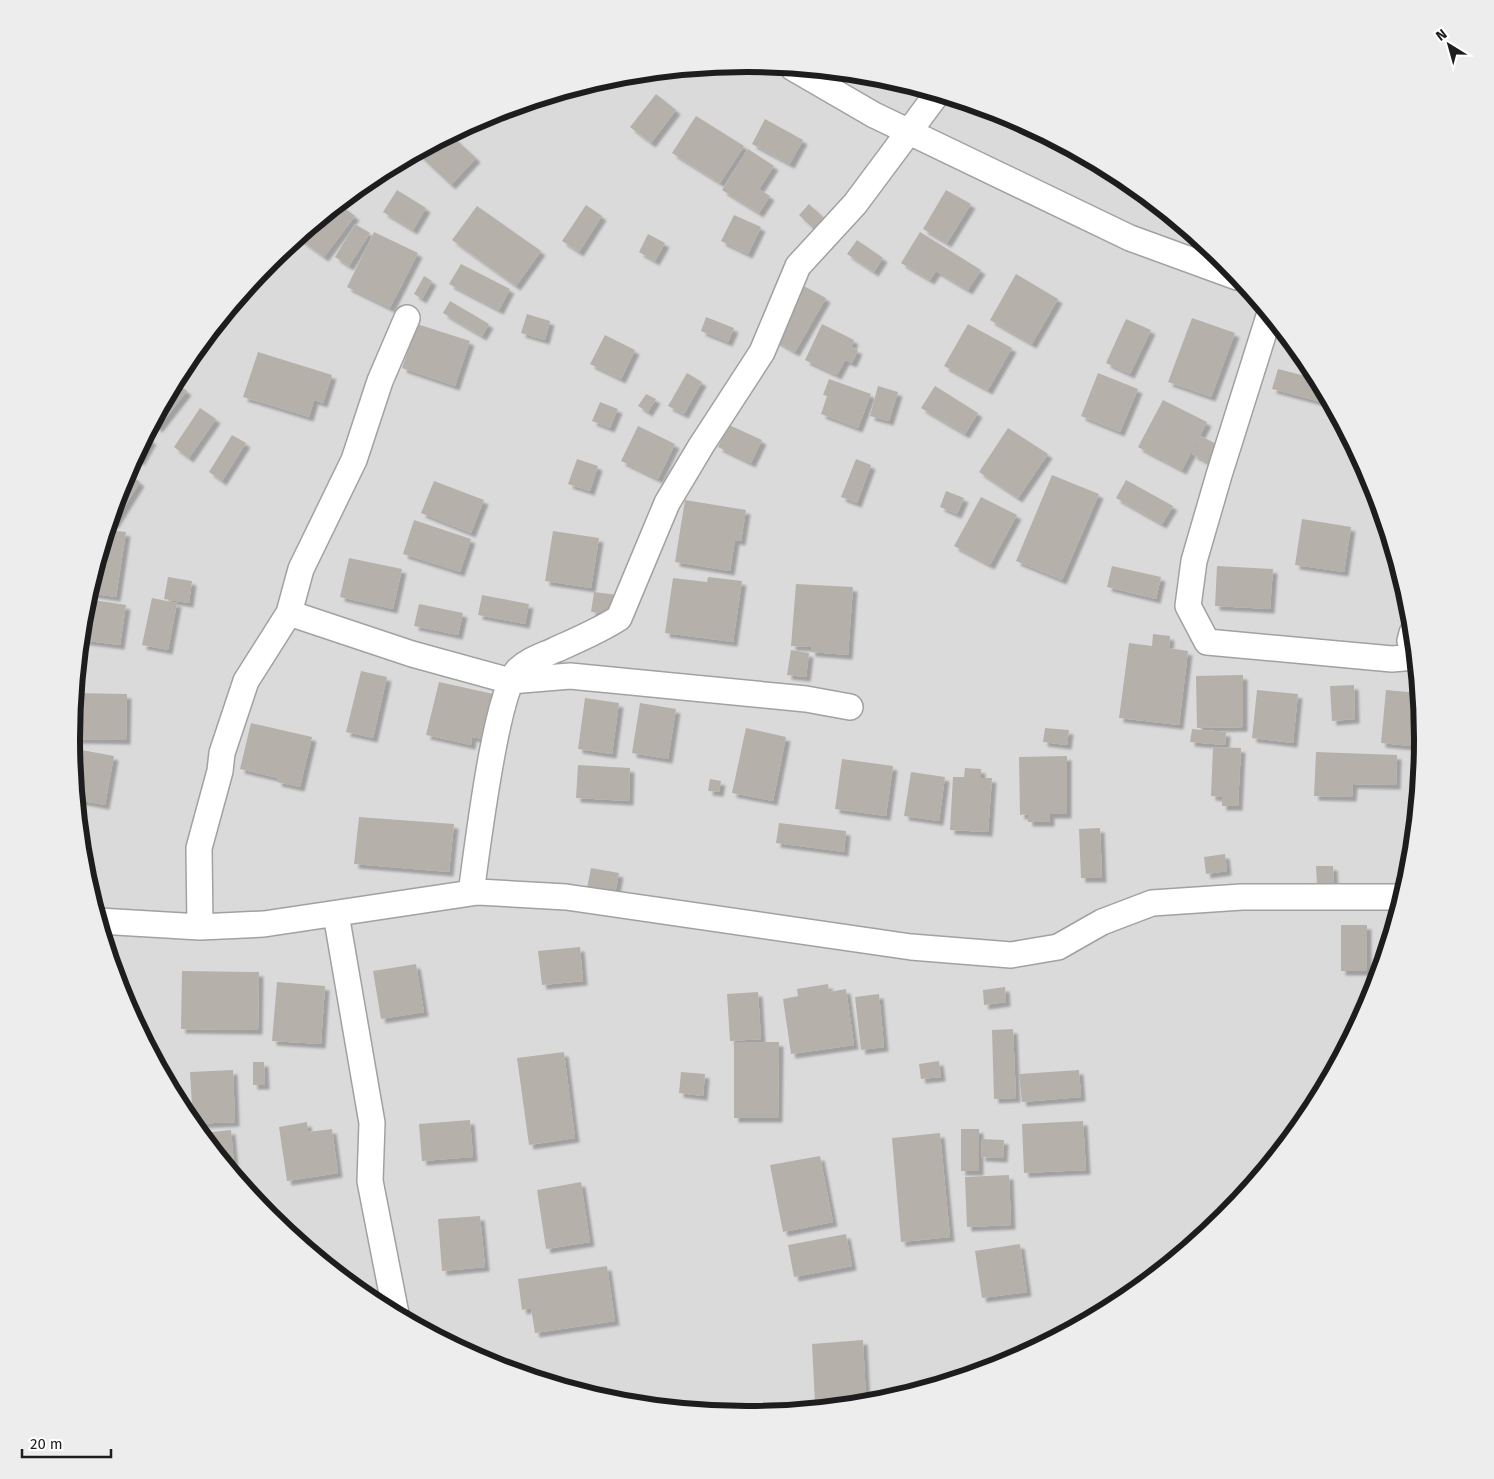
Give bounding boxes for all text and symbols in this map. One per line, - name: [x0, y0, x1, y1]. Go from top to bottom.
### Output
- north arrow: [1424, 20, 1474, 70]
- text: N: [1433, 25, 1450, 45]
- scale bar: [22, 1426, 111, 1458]
- text: 20 m: [30, 1435, 63, 1453]

